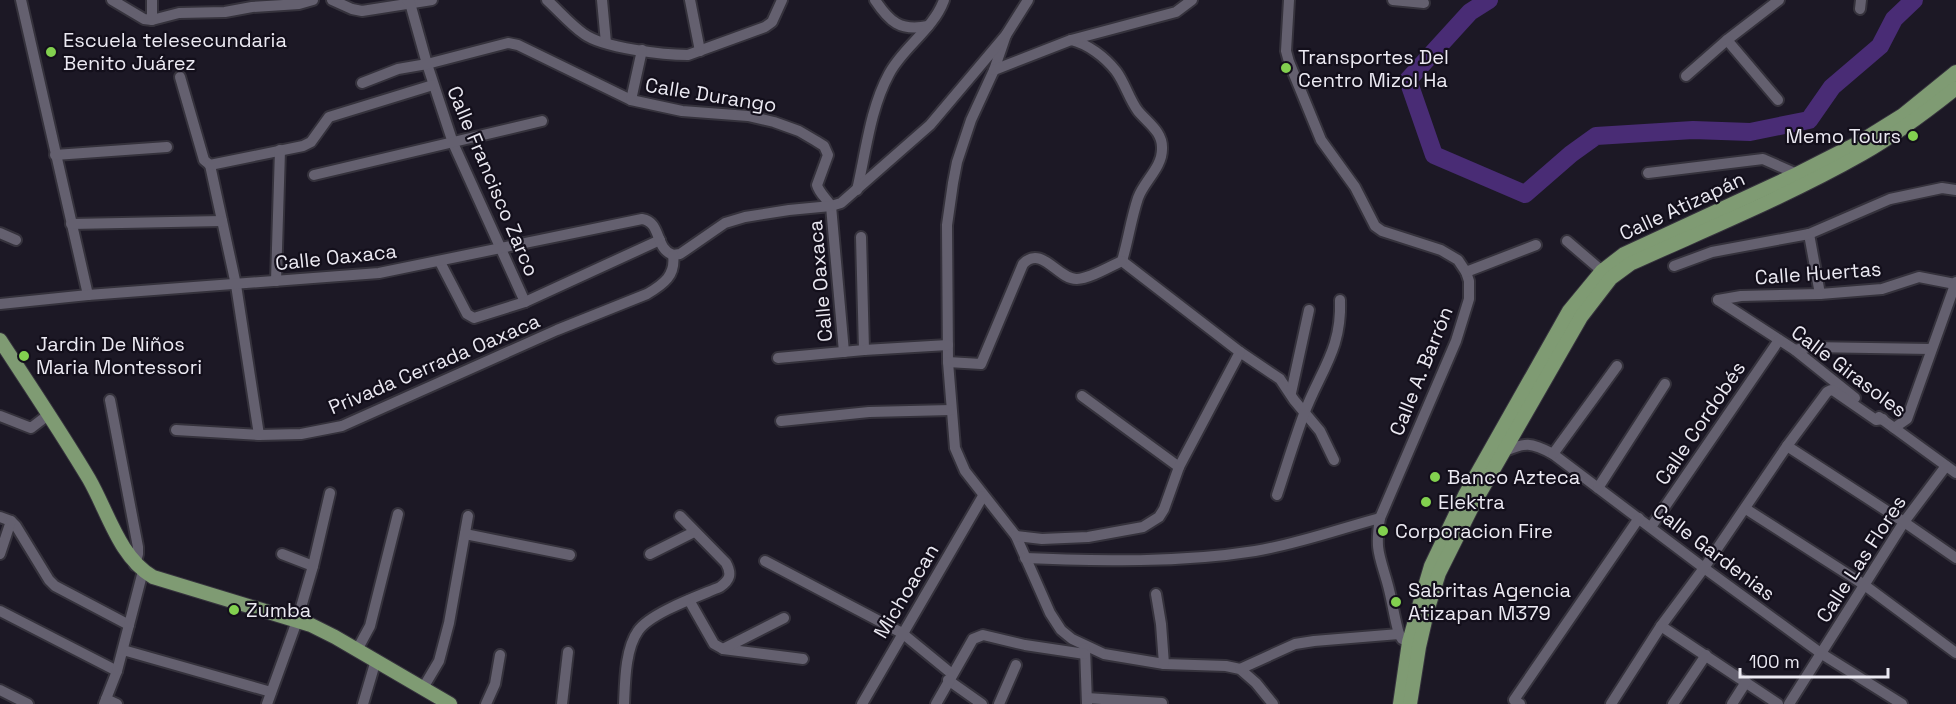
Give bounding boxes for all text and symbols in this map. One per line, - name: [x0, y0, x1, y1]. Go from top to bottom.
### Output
- place label: Escuela telesecundaria Benito Juárez: [63, 27, 287, 76]
- place label: Transportes Del Centro Mizol Ha: [1298, 44, 1449, 93]
- marker: Escuela telesecundaria Benito Juárez: [44, 45, 58, 59]
- marker: Transportes Del Centro Mizol Ha: [1279, 61, 1293, 75]
- street label: Calle Durango: [643, 72, 779, 118]
- street label: Calle Francisco Zarco: [441, 82, 545, 280]
- place label: Memo Tours: [1785, 123, 1901, 149]
- marker: Memo Tours: [1906, 129, 1920, 143]
- street label: Calle Atizapán: [1615, 166, 1749, 246]
- street label: Calle Oaxaca: [802, 219, 838, 343]
- street label: Calle Oaxaca: [274, 238, 398, 276]
- street label: Calle Huertas: [1754, 256, 1882, 290]
- street label: Calle A. Barrón: [1383, 303, 1459, 439]
- street label: Privada Cerrada Oaxaca: [324, 308, 544, 420]
- street label: Calle Girasoles: [1786, 319, 1912, 423]
- place label: Jardin De Niños Maria Montessori: [36, 331, 202, 380]
- marker: Jardin De Niños Maria Montessori: [17, 349, 31, 363]
- street label: Calle Cordobés: [1649, 356, 1751, 490]
- place label: Banco Azteca: [1447, 464, 1580, 490]
- marker: Banco Azteca: [1428, 470, 1442, 484]
- place label: Elektra: [1438, 489, 1505, 515]
- street label: Calle Las Flores: [1810, 490, 1912, 628]
- marker: Elektra: [1419, 495, 1433, 509]
- street label: Calle Gardenias: [1648, 497, 1780, 607]
- place label: Corporacion Fire: [1395, 518, 1553, 544]
- marker: Corporacion Fire: [1376, 524, 1390, 538]
- street label: Michoacan: [868, 539, 944, 643]
- place label: Sabritas Agencia Atizapan M379: [1408, 577, 1571, 626]
- marker: Sabritas Agencia Atizapan M379: [1389, 595, 1403, 609]
- place label: Zumba: [246, 597, 311, 623]
- marker: Zumba: [227, 603, 241, 617]
- scale bar: [1740, 641, 1888, 679]
- text: 100 m: [1749, 650, 1800, 673]

